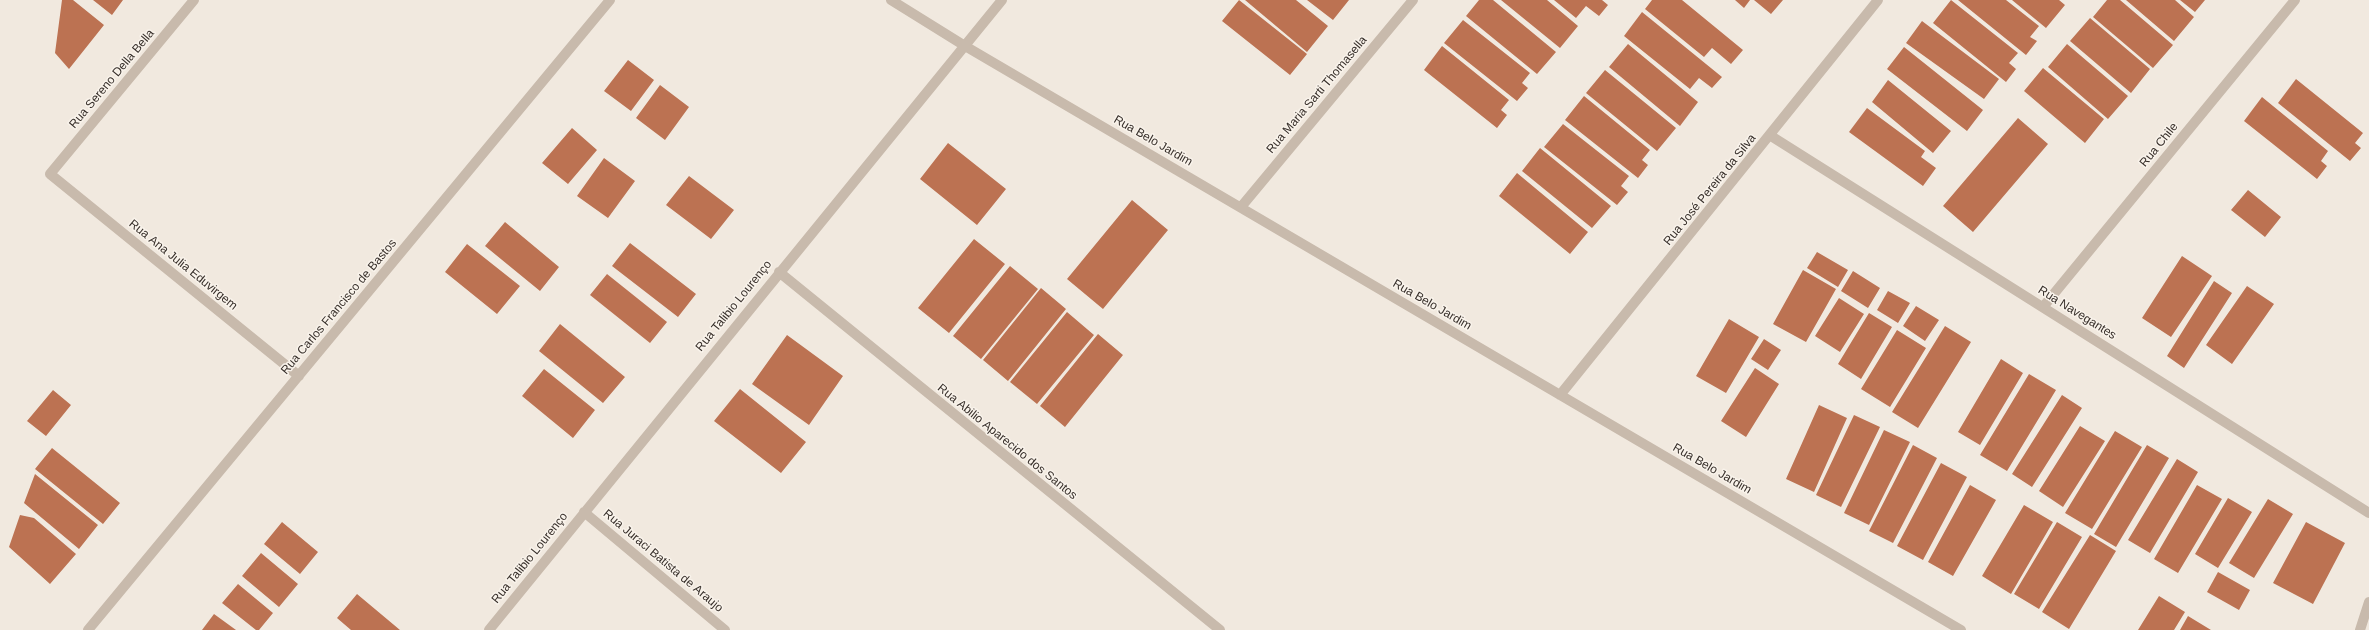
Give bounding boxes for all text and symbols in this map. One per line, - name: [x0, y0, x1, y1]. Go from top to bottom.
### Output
- street label: Rua Sereno Della Bella: [66, 27, 158, 131]
- street label: Rua Maria Sarti Thomasella: [1264, 33, 1370, 157]
- street label: Rua Belo Jardim: [1111, 113, 1195, 169]
- street label: Rua Chile: [2137, 120, 2181, 170]
- street label: Rua José Pereira da Silva: [1661, 132, 1759, 248]
- street label: Rua Ana Julia Eduvirgem: [126, 217, 240, 313]
- street label: Rua Carlos Francisco de Bastos: [278, 236, 400, 378]
- street label: Rua Talibio Lourenço: [693, 258, 775, 354]
- street label: Rua Belo Jardim: [1390, 277, 1474, 333]
- street label: Rua Navegantes: [2035, 283, 2119, 343]
- street label: Rua Abilio Aparecido dos Santos: [934, 381, 1080, 503]
- street label: Rua Belo Jardim: [1670, 441, 1754, 497]
- street label: Rua Juraci Batista de Araujo: [600, 507, 726, 615]
- street label: Rua Talibio Lourenço: [489, 510, 571, 606]

